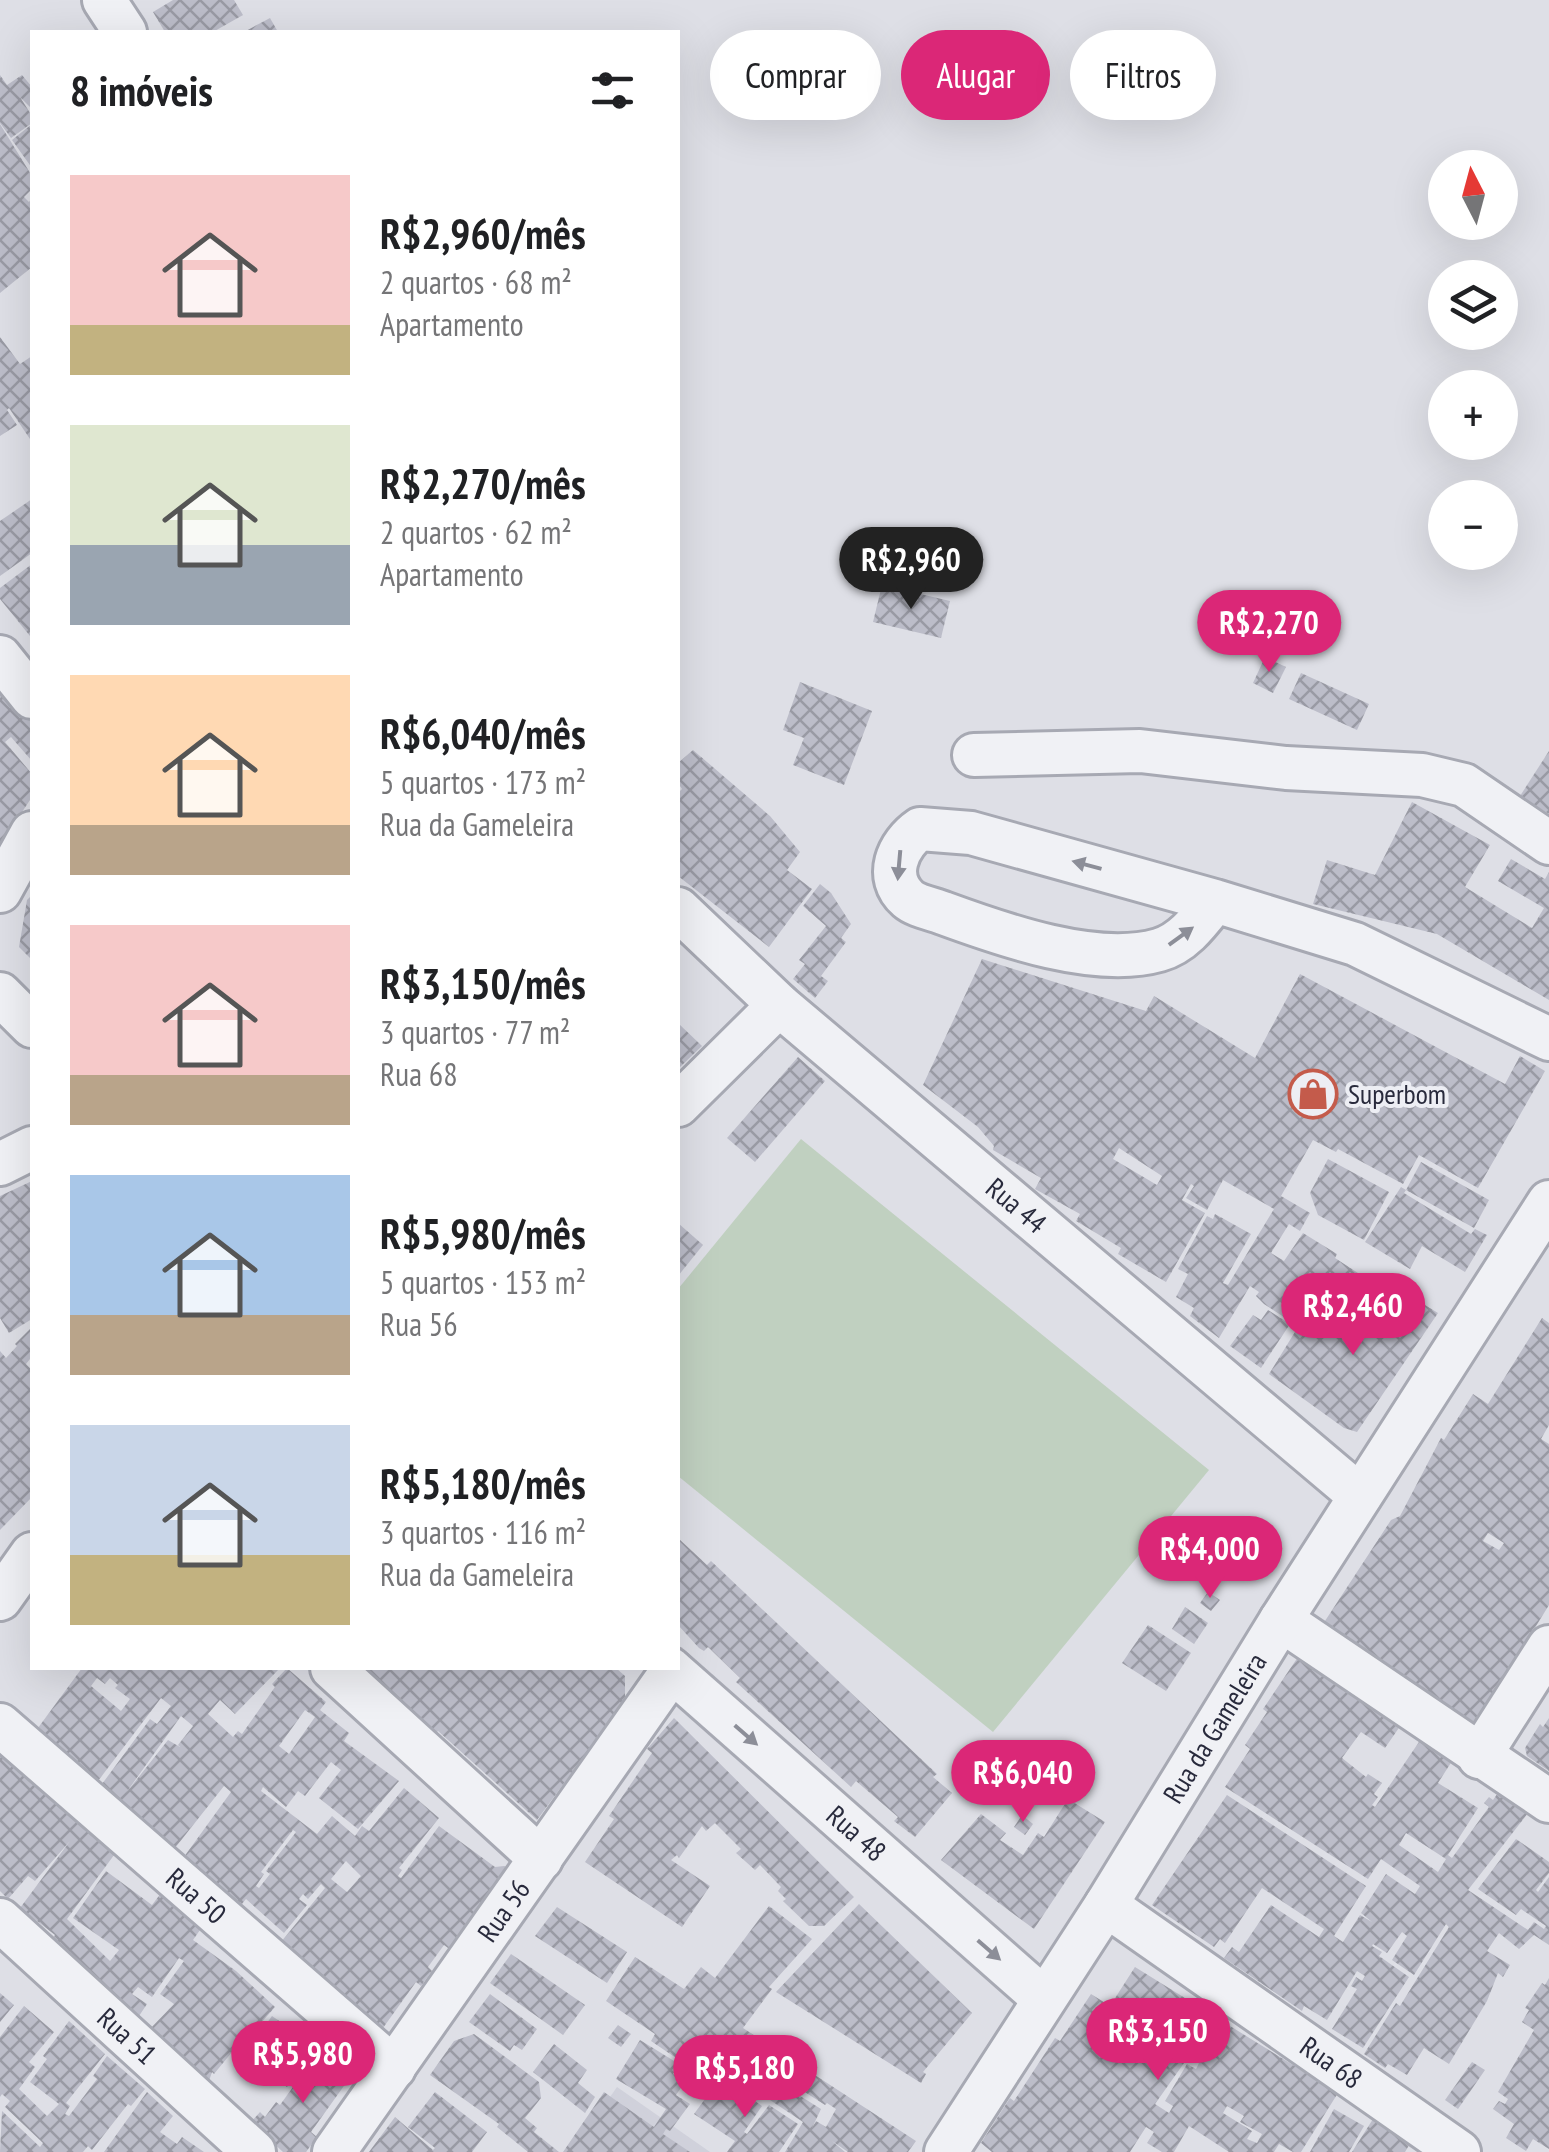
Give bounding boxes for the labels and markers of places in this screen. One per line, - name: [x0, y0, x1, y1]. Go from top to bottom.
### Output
- pin: R$2,960: [819, 527, 1003, 612]
- pin: R$2,270: [1177, 590, 1361, 675]
- shop icon: Superbom: [1287, 1068, 1339, 1120]
- place label: Superbom: [1348, 1075, 1446, 1112]
- pin: R$2,460: [1261, 1273, 1445, 1358]
- pin: R$4,000: [1118, 1516, 1302, 1601]
- pin: R$6,040: [931, 1740, 1115, 1825]
- pin: R$3,150: [1066, 1998, 1250, 2083]
- pin: R$5,980: [211, 2021, 395, 2106]
- pin: R$5,180: [653, 2035, 837, 2120]

